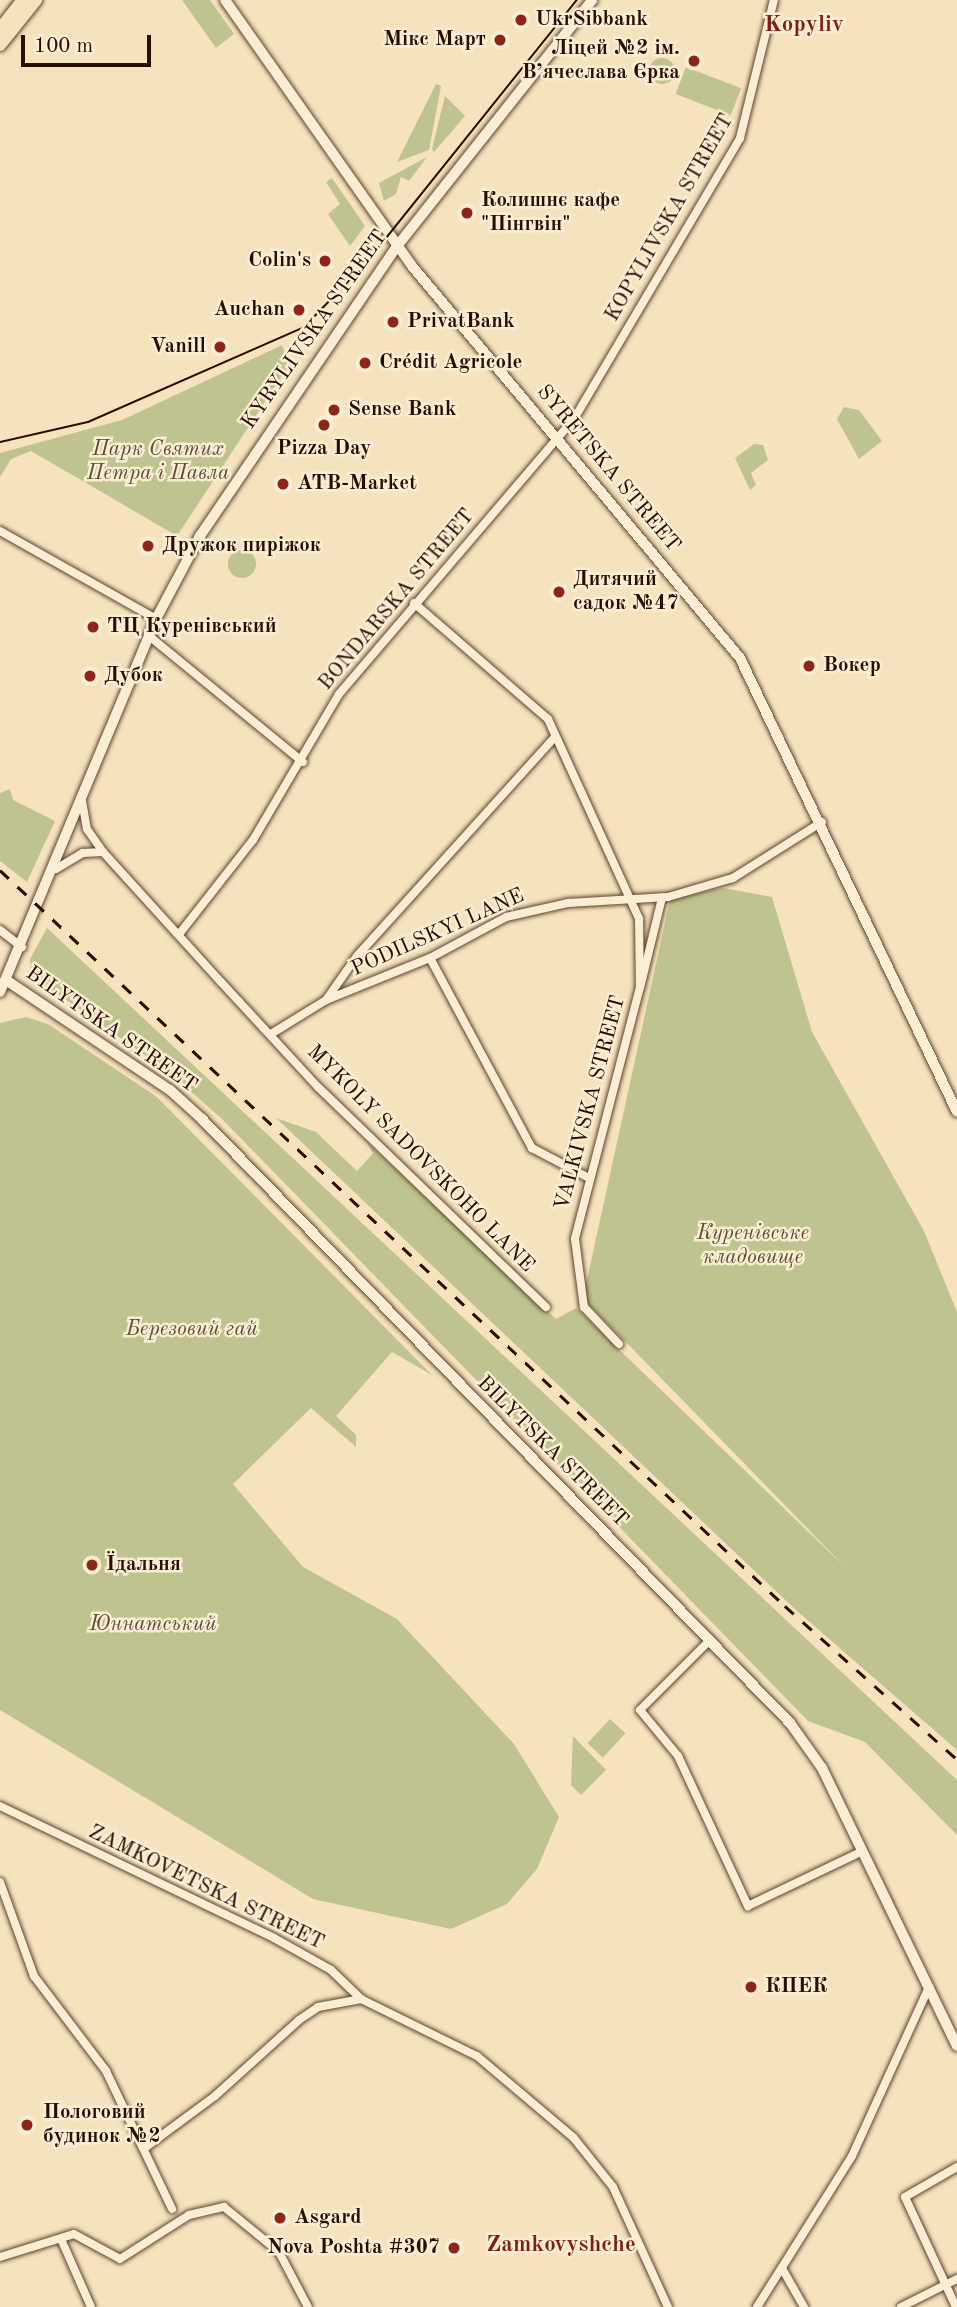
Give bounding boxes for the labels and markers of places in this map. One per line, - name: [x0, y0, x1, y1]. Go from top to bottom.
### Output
- place label: UkrSibbank: [535, 7, 648, 33]
- marker: UkrSibbank: [513, 12, 529, 28]
- place label: Мікс Март: [383, 27, 486, 53]
- marker: Мікс Март: [492, 32, 508, 48]
- place label: Ліцей №2 ім. В’ячеслава Єрка: [522, 36, 680, 86]
- marker: Ліцей №2 ім. В’ячеслава Єрка: [686, 53, 702, 69]
- place label: Колишнє кафе "Пінгвін": [481, 188, 620, 238]
- marker: Колишнє кафе "Пінгвін": [459, 205, 475, 221]
- place label: Colin's: [248, 248, 311, 274]
- marker: Colin's: [317, 253, 333, 269]
- place label: Auchan: [214, 297, 285, 323]
- marker: Auchan: [291, 302, 307, 318]
- place label: PrivatBank: [407, 309, 515, 335]
- marker: PrivatBank: [385, 314, 401, 330]
- place label: Vanill: [150, 334, 206, 360]
- marker: Vanill: [212, 339, 228, 355]
- place label: Crédit Agricole: [379, 350, 523, 376]
- marker: Crédit Agricole: [357, 355, 373, 371]
- place label: Sense Bank: [348, 397, 456, 423]
- marker: Sense Bank: [326, 402, 342, 418]
- marker: Pizza Day: [316, 417, 332, 433]
- place label: Pizza Day: [277, 436, 371, 462]
- place label: ATB-Market: [297, 471, 417, 497]
- marker: ATB-Market: [275, 476, 291, 492]
- place label: Дружок пиріжок: [162, 533, 321, 559]
- marker: Дружок пиріжок: [140, 538, 156, 554]
- place label: Дитячий садок №47: [573, 567, 679, 617]
- marker: Дитячий садок №47: [551, 584, 567, 600]
- place label: ТЦ Куренівський: [107, 614, 277, 640]
- marker: ТЦ Куренівський: [85, 619, 101, 635]
- place label: Вокер: [823, 653, 881, 679]
- marker: Вокер: [801, 658, 817, 674]
- place label: Дубок: [104, 663, 163, 689]
- marker: Дубок: [82, 668, 98, 684]
- place label: Їдальня: [106, 1552, 181, 1578]
- marker: Їдальня: [84, 1557, 100, 1573]
- place label: КПЕК: [765, 1974, 827, 2000]
- marker: КПЕК: [743, 1979, 759, 1995]
- place label: Пологовий будинок №2: [43, 2100, 161, 2150]
- marker: Пологовий будинок №2: [17, 2115, 37, 2135]
- place label: Asgard: [294, 2205, 362, 2231]
- marker: Asgard: [272, 2210, 288, 2226]
- place label: Nova Poshta #307: [267, 2235, 440, 2261]
- marker: Nova Poshta #307: [446, 2240, 462, 2256]

